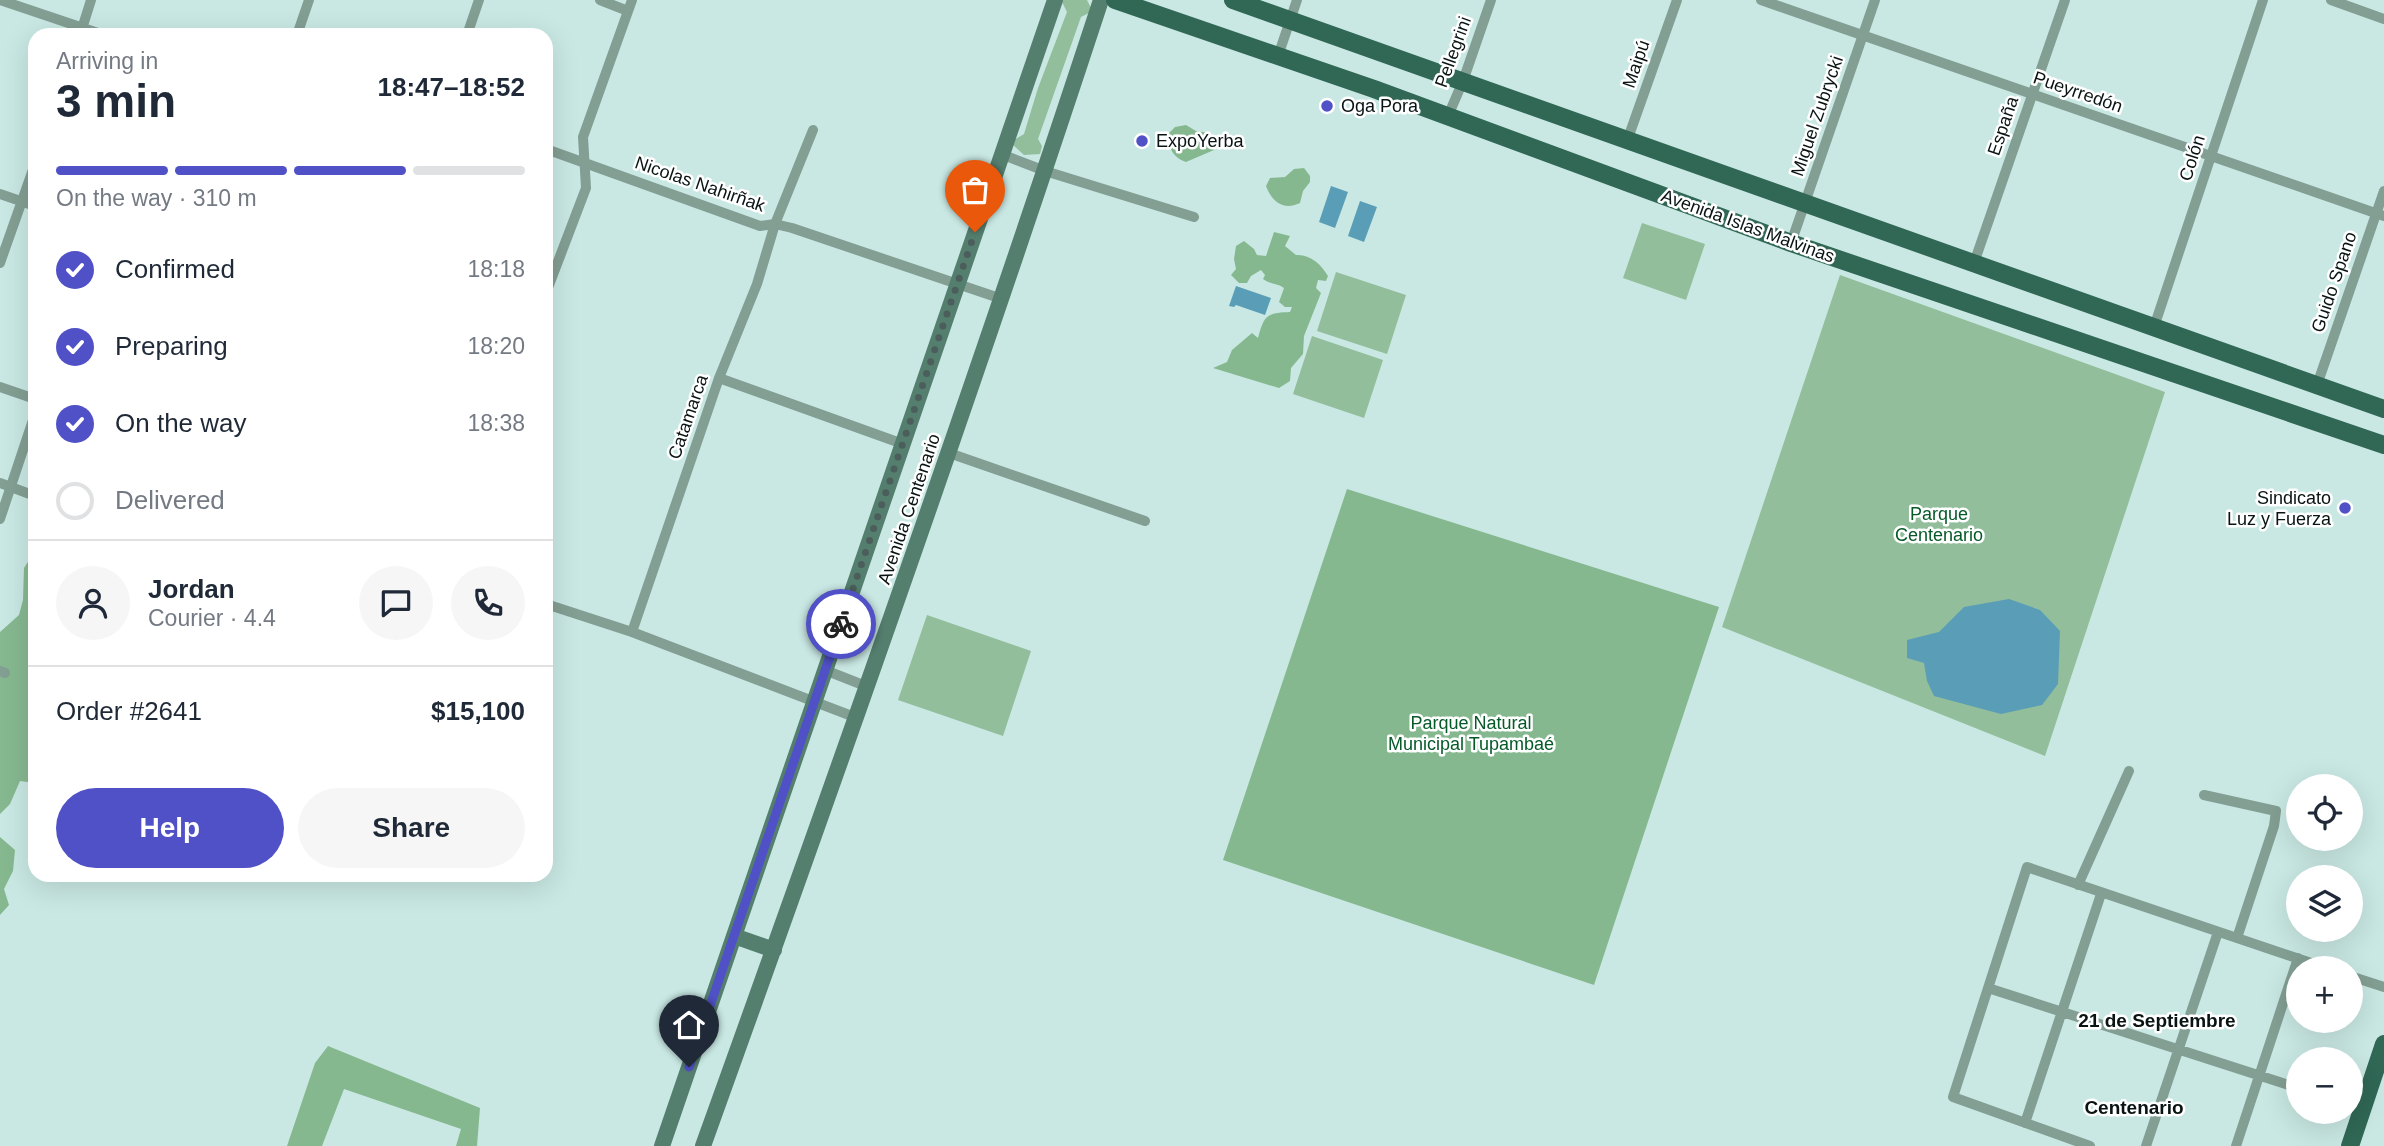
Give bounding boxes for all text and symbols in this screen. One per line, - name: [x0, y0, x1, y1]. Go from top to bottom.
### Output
- street label: Pellegrini: [1431, 14, 1475, 90]
- street label: Maipú: [1619, 38, 1653, 90]
- text: Arriving in: [56, 48, 158, 74]
- street label: Miguel Zubrycki: [1787, 53, 1847, 179]
- street label: Pueyrredón: [2031, 67, 2125, 117]
- text: 18:47–18:52: [378, 72, 525, 102]
- text: 3 min: [56, 75, 176, 127]
- street label: España: [1984, 93, 2023, 158]
- place label: Oga Pora: [1341, 96, 1419, 116]
- marker: Oga Pora: [1319, 98, 1335, 114]
- place label: ExpoYerba: [1156, 131, 1244, 151]
- marker: ExpoYerba: [1134, 133, 1150, 149]
- street label: Colón: [2175, 133, 2209, 183]
- street label: Nicolas Nahirñak: [632, 152, 769, 216]
- pin: [945, 160, 1005, 232]
- icon: bag: [956, 171, 994, 209]
- text: On the way · 310 m: [56, 185, 257, 211]
- street label: Avenida Islas Malvinas: [1659, 185, 1837, 267]
- street label: Guido Spano: [2307, 229, 2361, 335]
- icon: check: [56, 251, 94, 289]
- text: Confirmed: [115, 254, 235, 284]
- text: 18:18: [467, 256, 525, 282]
- icon: check: [56, 328, 94, 366]
- text: Preparing: [115, 331, 228, 361]
- text: 18:20: [467, 333, 525, 359]
- street label: Catamarca: [664, 371, 712, 462]
- icon: check: [56, 405, 94, 443]
- text: On the way: [115, 408, 247, 438]
- text: 18:38: [467, 410, 525, 436]
- street label: Avenida Centenario: [874, 431, 944, 587]
- text: Delivered: [115, 485, 225, 515]
- place label: Sindicato Luz y Fuerza: [2227, 488, 2332, 529]
- marker: Sindicato Luz y Fuerza: [2337, 500, 2353, 516]
- park label: Parque Centenario: [1895, 504, 1983, 545]
- button: person: [56, 566, 130, 640]
- button: chat: [359, 566, 433, 640]
- button: phone: [451, 566, 525, 640]
- text: Jordan: [148, 574, 235, 604]
- courier: [806, 589, 876, 659]
- text: Courier · 4.4: [148, 605, 276, 631]
- icon: bike: [822, 605, 860, 643]
- text: Order #2641: [56, 696, 202, 726]
- text: $15,100: [431, 696, 525, 726]
- park label: Parque Natural Municipal Tupambaé: [1388, 713, 1554, 754]
- map controls: [2286, 774, 2363, 1124]
- button: locate: [2286, 774, 2363, 851]
- button: Help: [56, 788, 284, 868]
- button: Share: [298, 788, 525, 868]
- button: layers: [2286, 865, 2363, 942]
- button: +: [2286, 956, 2363, 1033]
- pin: [659, 995, 719, 1067]
- icon: home: [670, 1006, 708, 1044]
- district label: 21 de Septiembre: [2078, 1010, 2236, 1031]
- button: −: [2286, 1047, 2363, 1124]
- district label: Centenario: [2084, 1097, 2184, 1118]

